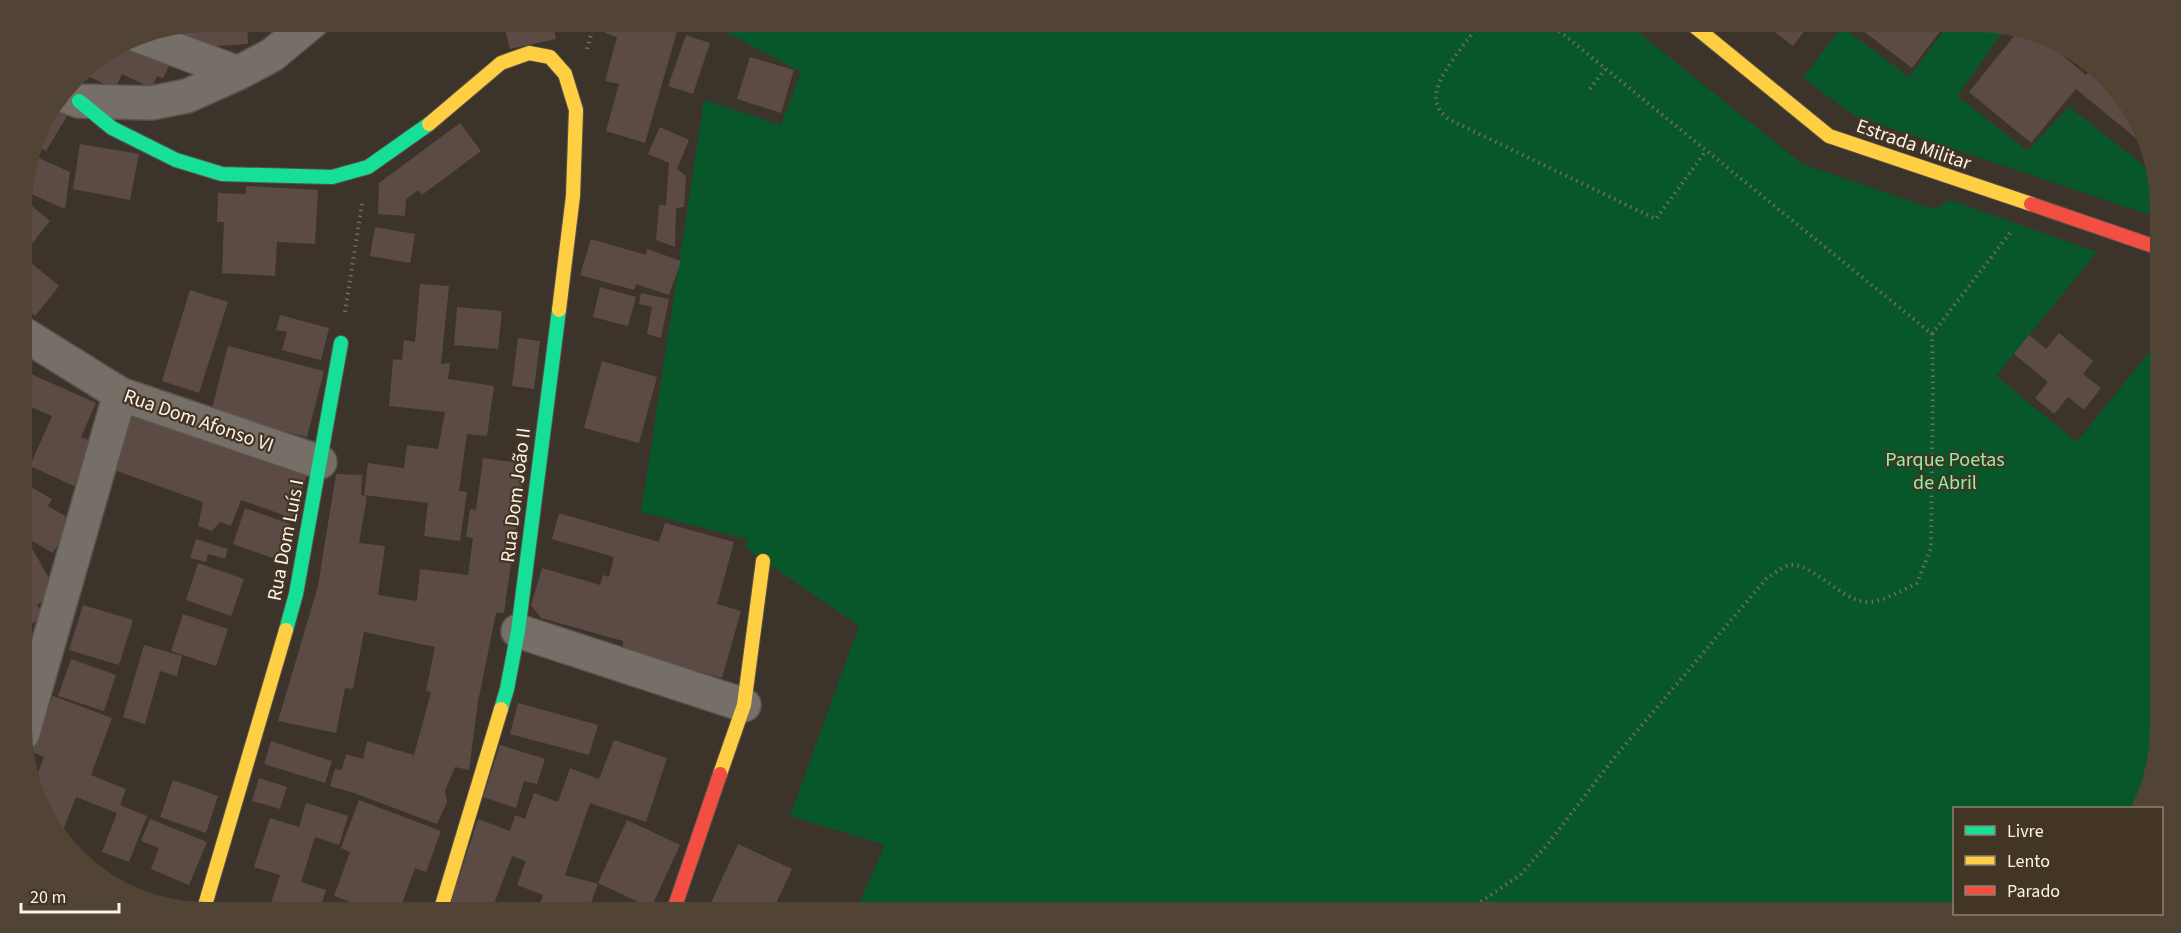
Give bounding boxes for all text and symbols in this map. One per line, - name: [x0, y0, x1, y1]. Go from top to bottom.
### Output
- street label: Estrada Militar: [1852, 112, 1975, 178]
- street label: Rua Dom Afonso VI: [120, 382, 277, 460]
- street label: Rua Dom João II: [494, 426, 538, 564]
- park label: Parque Poetas de Abril: [1885, 446, 2005, 497]
- street label: Rua Dom Luís I: [261, 477, 311, 603]
- legend: [1953, 807, 2163, 915]
- text: Livre: [2007, 819, 2044, 844]
- text: Lento: [2007, 849, 2050, 874]
- scale bar: [21, 876, 118, 914]
- text: Parado: [2007, 879, 2060, 904]
- text: 20 m: [30, 885, 66, 910]

